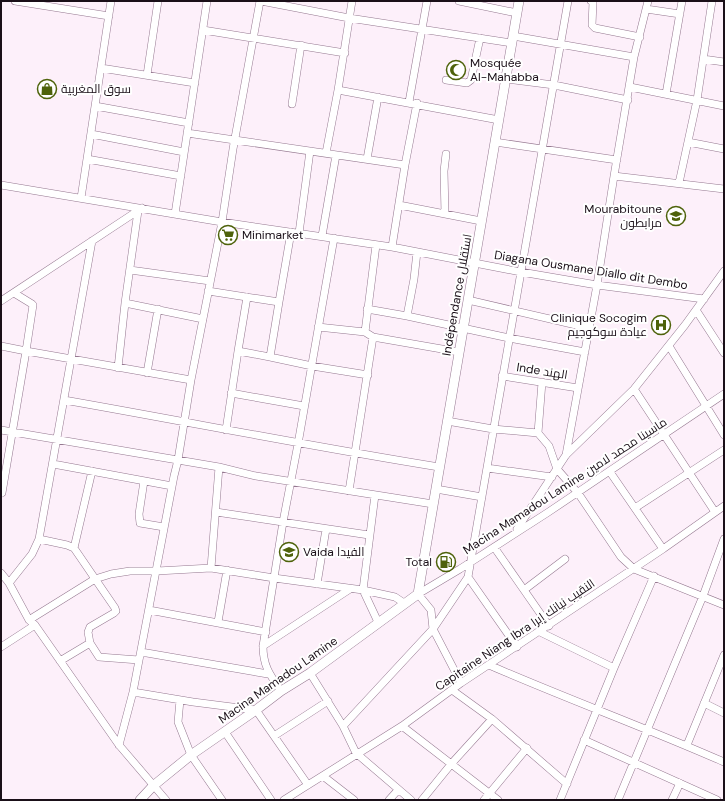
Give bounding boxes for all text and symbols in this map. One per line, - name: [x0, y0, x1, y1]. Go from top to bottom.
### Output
- place label: Mosquée Al-Mahabba: [470, 55, 539, 85]
- mosque icon: Mosquée Al-Mahabba: [445, 59, 467, 81]
- shop icon: سوق المغربية: [36, 78, 58, 100]
- place label: سوق المغربية: [61, 81, 131, 97]
- place label: Mourabitoune مرابطون: [584, 201, 662, 231]
- school or university icon: Mourabitoune مرابطون: [665, 205, 687, 227]
- supermarket icon: Minimarket: [217, 224, 239, 246]
- place label: Minimarket: [242, 227, 304, 243]
- street label: Indépendance استقلال: [438, 233, 476, 357]
- street label: Diagana Ousmane Diallo dit Dembo: [493, 247, 689, 293]
- place label: Clinique Socogim عيادة سوكوجيم: [551, 310, 647, 340]
- hospital icon: Clinique Socogim عيادة سوكوجيم: [650, 314, 672, 336]
- street label: Inde الهند: [515, 359, 569, 383]
- street label: Macina Mamadou Lamine ماسينا محمد لامين: [460, 414, 670, 558]
- school or university icon: Vaida الفيدا: [278, 541, 300, 563]
- place label: Vaida الفيدا: [303, 544, 364, 560]
- fuel station icon: Total: [435, 551, 457, 573]
- place label: Total: [406, 554, 432, 570]
- street label: Capitaine Niang Ibra النقيب نيانك إبرا: [432, 575, 598, 695]
- street label: Macina Mamadou Lamine: [215, 633, 341, 727]

